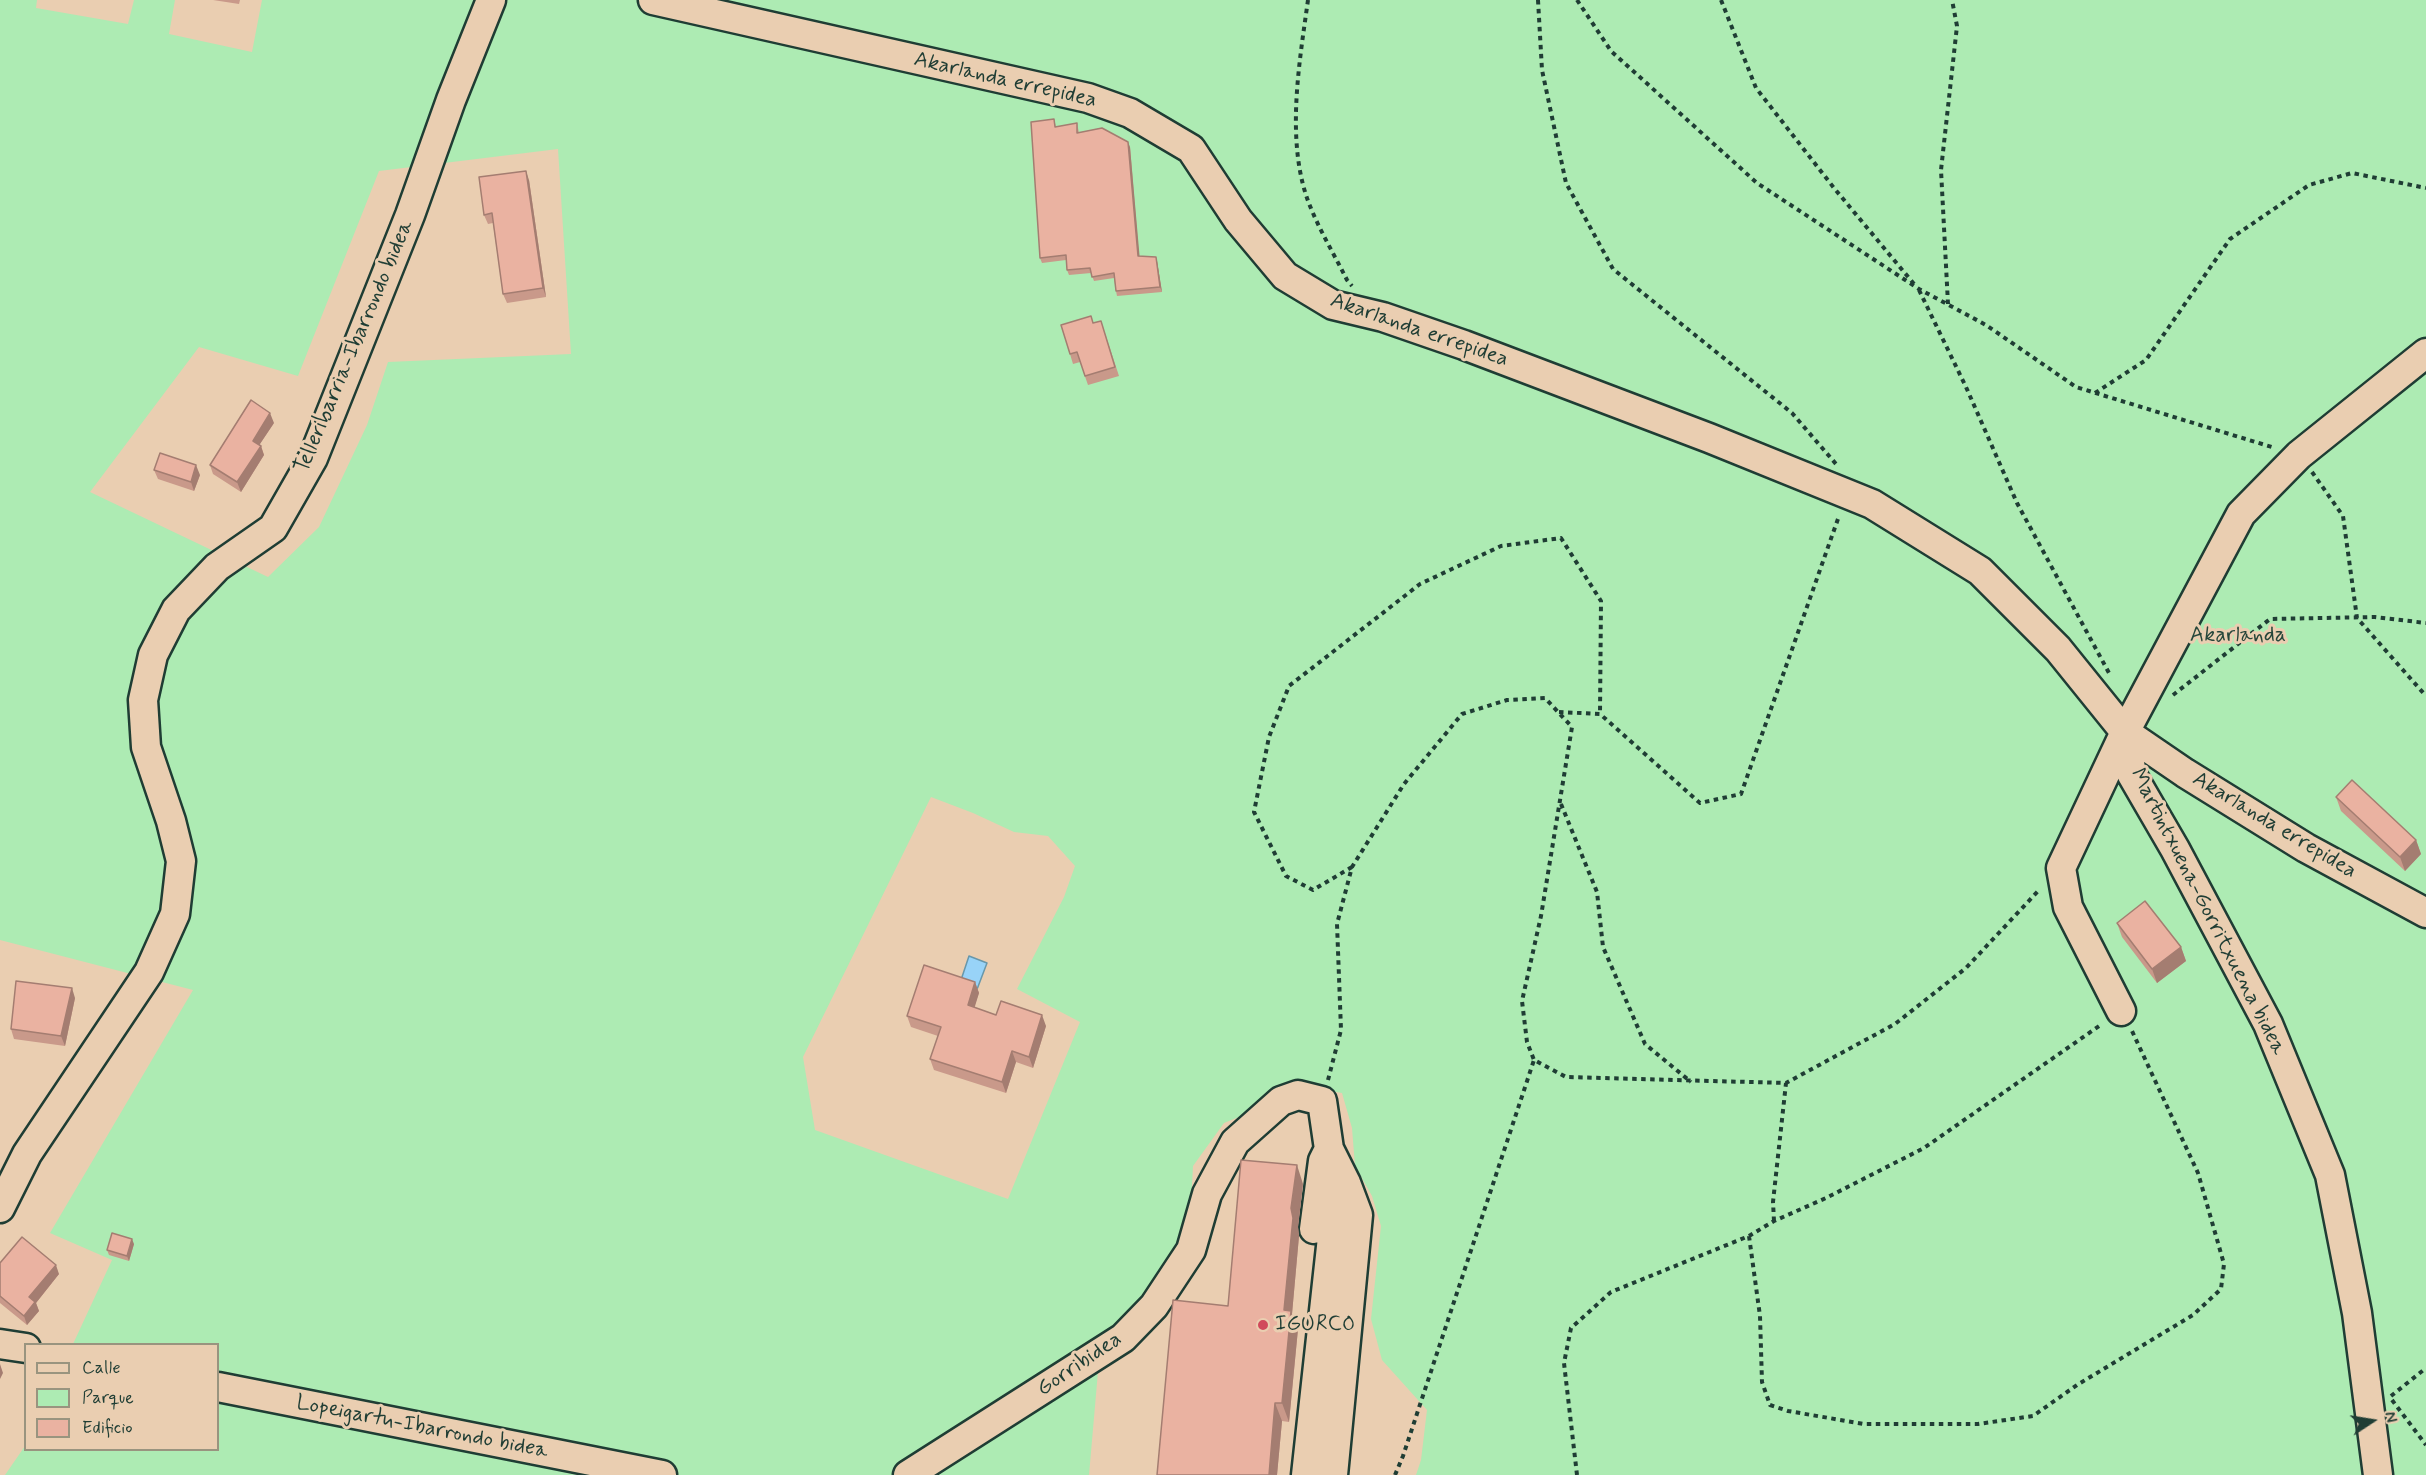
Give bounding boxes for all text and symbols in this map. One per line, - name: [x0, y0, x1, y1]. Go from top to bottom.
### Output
- street label: Akarlanda errepidea: [911, 47, 1099, 115]
- street label: Telleribarria-Ibarrondo bidea: [290, 217, 420, 477]
- street label: Akarlanda errepidea: [1326, 288, 1512, 374]
- park label: Akarlanda: [2190, 623, 2286, 649]
- street label: Martintxuena-Gorritxuena bidea: [2123, 764, 2291, 1060]
- street label: Akarlanda errepidea: [2187, 767, 2361, 885]
- place label: IGURCO: [1275, 1312, 1355, 1338]
- marker: IGURCO: [1256, 1318, 1270, 1332]
- street label: Gorribidea: [1032, 1327, 1128, 1403]
- legend: [24, 1343, 219, 1451]
- text: Calle: [82, 1356, 121, 1380]
- text: Parque: [82, 1386, 134, 1410]
- street label: Lopeigartu-Ibarrondo bidea: [294, 1391, 550, 1465]
- north arrow: [2342, 1391, 2402, 1451]
- text: N: [2379, 1410, 2401, 1425]
- text: Edificio: [82, 1416, 133, 1440]

